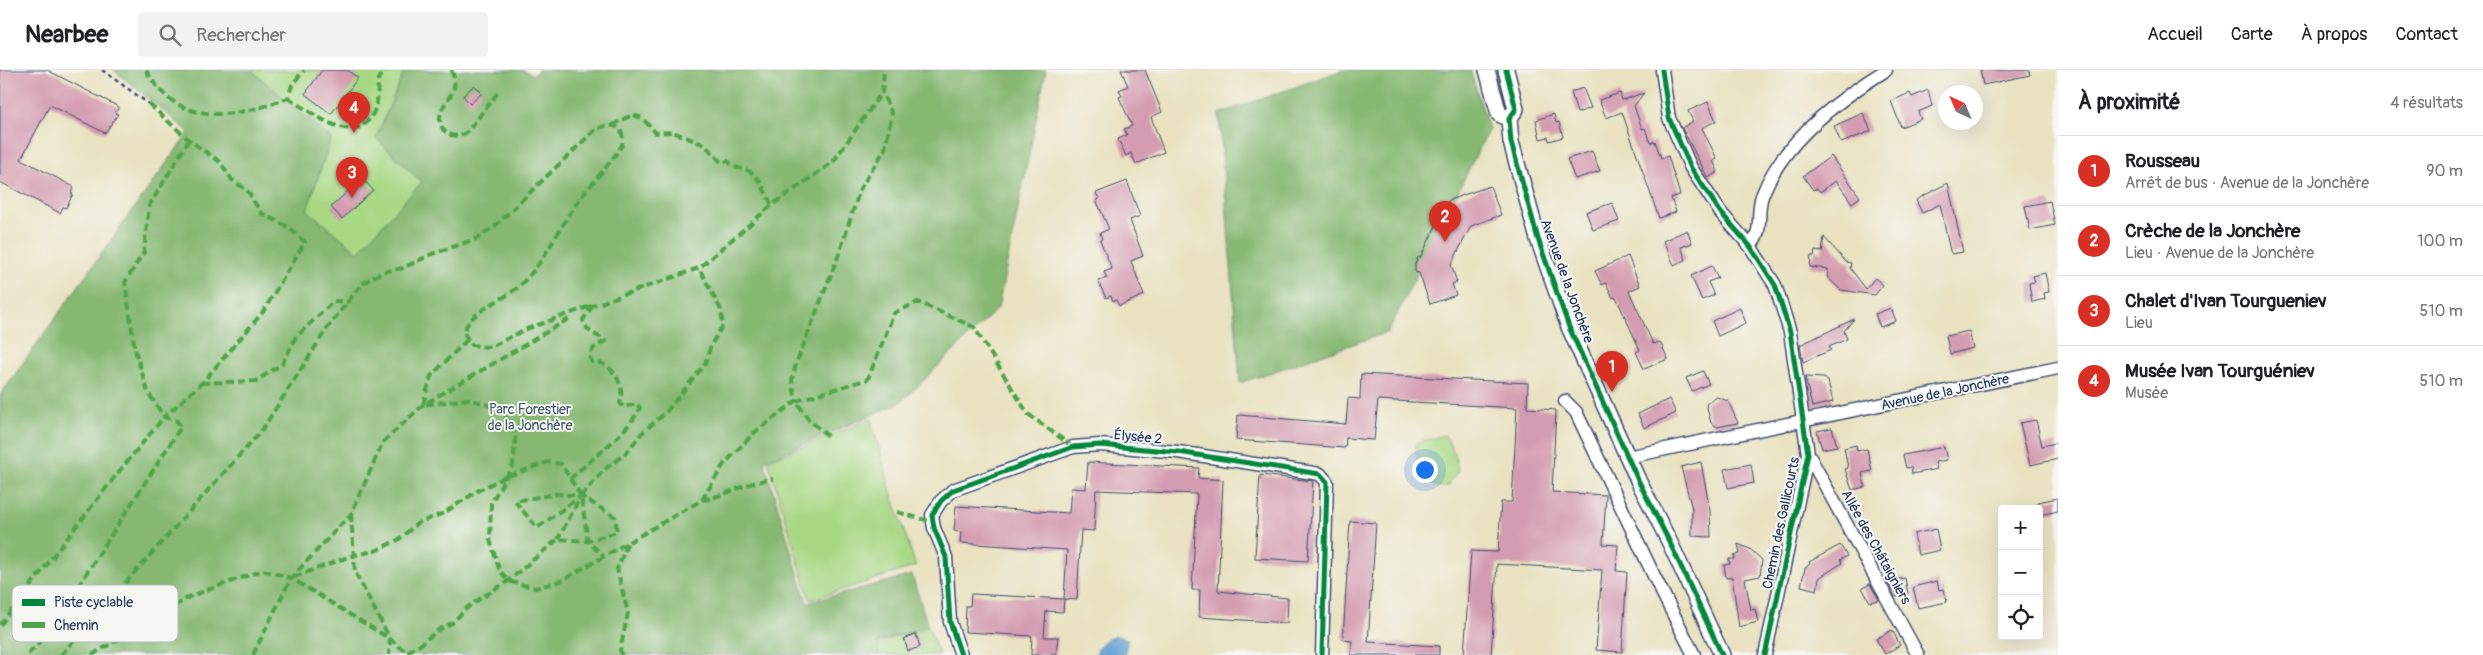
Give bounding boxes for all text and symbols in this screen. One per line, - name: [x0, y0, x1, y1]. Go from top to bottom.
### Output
- search box: [138, 12, 488, 57]
- text: Nearbee: [25, 20, 108, 49]
- icon: search: [156, 21, 184, 49]
- text: Rechercher: [196, 23, 286, 47]
- text: Accueil: [2147, 23, 2203, 46]
- text: Carte: [2231, 23, 2273, 46]
- text: À propos: [2301, 23, 2367, 46]
- text: Contact: [2395, 23, 2458, 46]
- north arrow: [1938, 85, 1983, 130]
- text: À proximité: [2078, 89, 2181, 116]
- pin: 4: [338, 92, 370, 133]
- text: 4 résultats: [2390, 93, 2463, 113]
- text: Rousseau: [2125, 149, 2200, 173]
- pin: 3: [336, 157, 368, 198]
- text: 1: [2091, 161, 2097, 181]
- text: 90 m: [2426, 161, 2463, 181]
- text: Arrêt de bus · Avenue de la Jonchère: [2125, 173, 2369, 193]
- pin: 2: [1429, 201, 1461, 242]
- street label: Avenue de la Jonchère: [1537, 217, 1597, 345]
- text: Crèche de la Jonchère: [2125, 219, 2301, 243]
- text: 2: [2090, 231, 2098, 251]
- text: 100 m: [2417, 231, 2463, 251]
- text: Lieu · Avenue de la Jonchère: [2125, 243, 2314, 263]
- text: Chalet d'Ivan Tourgueniev: [2125, 289, 2327, 313]
- text: 3: [2090, 301, 2098, 321]
- text: 510 m: [2419, 301, 2463, 321]
- text: Lieu: [2125, 313, 2153, 333]
- pin: 1: [1596, 351, 1628, 392]
- text: Musée Ivan Tourguéniev: [2125, 359, 2315, 383]
- street label: Avenue de la Jonchère: [1879, 370, 2011, 414]
- text: 4: [2089, 371, 2099, 391]
- text: 510 m: [2419, 371, 2463, 391]
- text: Musée: [2125, 383, 2168, 403]
- park label: Parc Forestier de la Jonchère: [488, 401, 572, 434]
- street label: Élysée 2: [1113, 425, 1163, 448]
- street label: Chemin des Gallicourts: [1759, 455, 1803, 591]
- your location: [1412, 457, 1438, 483]
- street label: Allée des Châtaigniers: [1837, 487, 1915, 608]
- map controls: [1998, 505, 2043, 640]
- button: +: [1998, 505, 2043, 550]
- button: −: [1998, 550, 2043, 595]
- legend: [12, 585, 178, 642]
- text: Piste cyclable: [54, 594, 133, 611]
- button: locate: [1998, 595, 2043, 640]
- text: Chemin: [54, 617, 99, 634]

